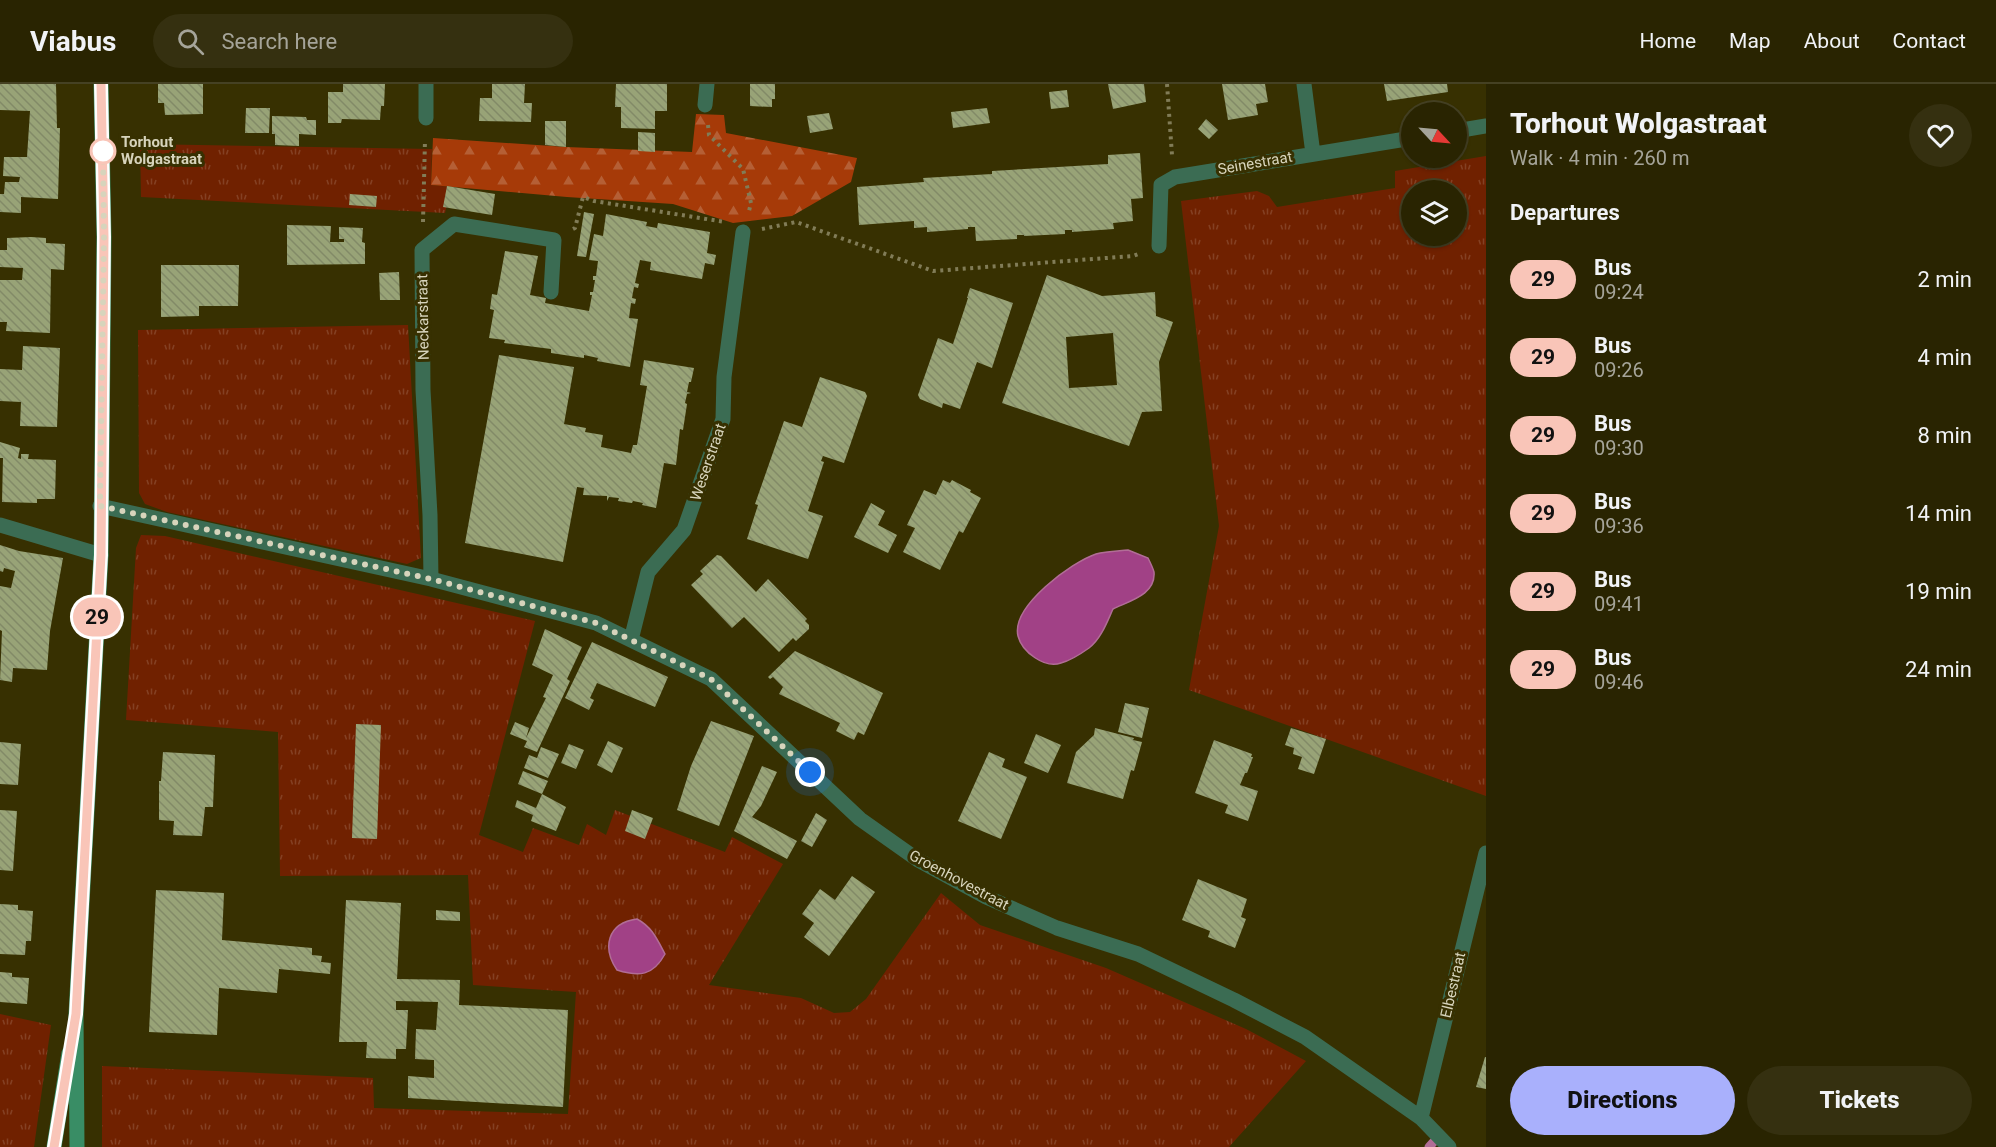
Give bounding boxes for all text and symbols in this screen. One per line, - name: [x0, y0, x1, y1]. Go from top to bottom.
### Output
- search box: [153, 14, 573, 68]
- text: Viabus: [30, 25, 117, 58]
- icon: search: [174, 25, 207, 58]
- text: Search here: [222, 29, 337, 54]
- text: Home: [1640, 29, 1696, 53]
- text: Map: [1729, 29, 1771, 53]
- text: About: [1804, 29, 1860, 53]
- text: Contact: [1893, 29, 1966, 53]
- north arrow: [1401, 102, 1467, 168]
- map controls: [1401, 102, 1467, 246]
- button: heart: [1909, 104, 1972, 167]
- text: Torhout Wolgastraat: [1510, 107, 1767, 140]
- place label: Torhout Wolgastraat: [121, 133, 202, 168]
- marker: Torhout Wolgastraat: [90, 138, 116, 164]
- text: Walk · 4 min · 260 m: [1510, 146, 1689, 170]
- street label: Seinestraat: [1216, 148, 1294, 178]
- button: layers: [1401, 180, 1467, 246]
- text: Departures: [1510, 200, 1620, 225]
- text: Bus: [1594, 255, 1632, 280]
- text: 29: [1531, 267, 1555, 291]
- text: 2 min: [1917, 267, 1972, 292]
- street label: Neckarstraat: [413, 274, 433, 360]
- text: 09:24: [1594, 280, 1644, 304]
- text: Bus: [1594, 333, 1632, 358]
- text: 29: [1531, 345, 1555, 369]
- text: 4 min: [1917, 345, 1972, 370]
- text: 09:26: [1594, 358, 1644, 382]
- text: Bus: [1594, 411, 1632, 436]
- street label: Weserstraat: [686, 421, 730, 503]
- text: 29: [1531, 423, 1555, 447]
- text: 8 min: [1917, 423, 1972, 448]
- text: 09:30: [1594, 436, 1644, 460]
- text: Bus: [1594, 489, 1632, 514]
- text: 29: [1531, 501, 1555, 525]
- text: 14 min: [1905, 501, 1972, 526]
- text: 09:36: [1594, 514, 1644, 538]
- text: Bus: [1594, 567, 1632, 592]
- text: 29: [1531, 579, 1555, 603]
- text: 19 min: [1905, 579, 1972, 604]
- text: 09:41: [1594, 592, 1644, 616]
- line badge: 29: [70, 598, 124, 636]
- text: 29: [85, 605, 109, 629]
- text: Bus: [1594, 645, 1632, 670]
- text: 29: [1531, 657, 1555, 681]
- text: 24 min: [1905, 657, 1972, 682]
- text: 09:46: [1594, 670, 1644, 694]
- your location: [795, 757, 825, 787]
- street label: Groenhovestraat: [906, 846, 1012, 914]
- street label: Elbestraat: [1437, 950, 1469, 1020]
- button: Directions: [1510, 1066, 1735, 1135]
- button: Tickets: [1747, 1066, 1972, 1135]

